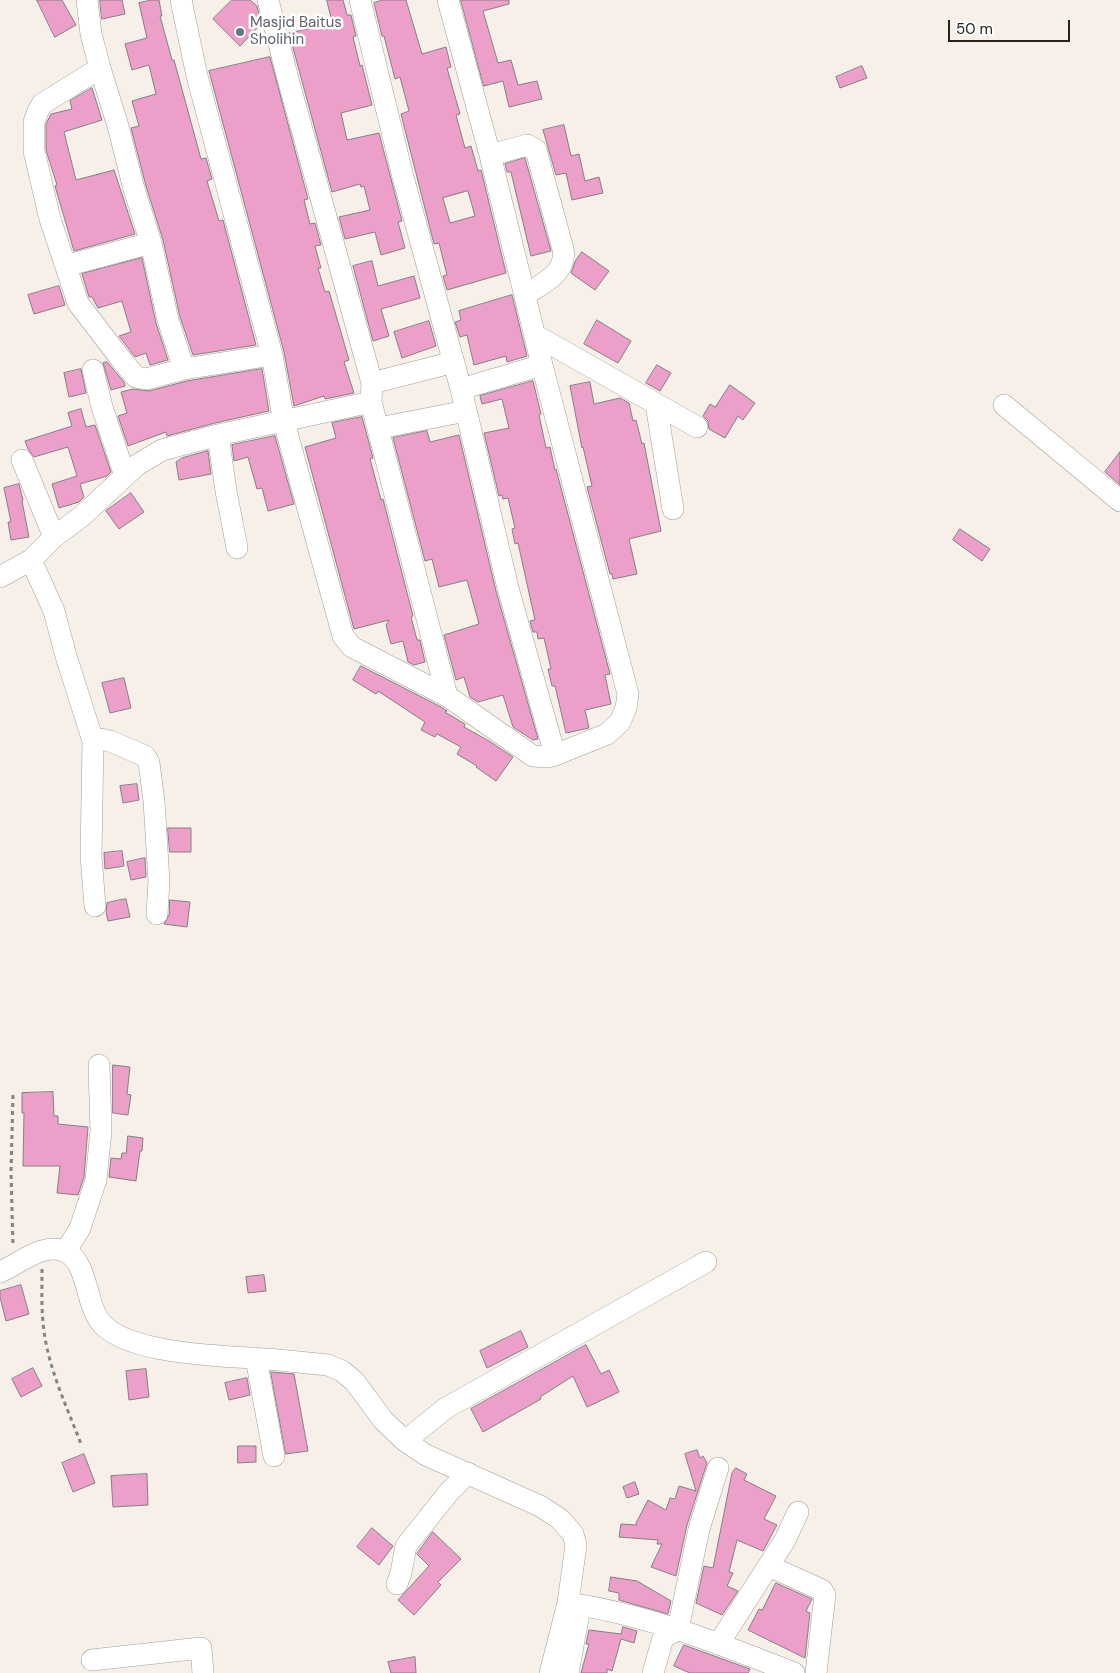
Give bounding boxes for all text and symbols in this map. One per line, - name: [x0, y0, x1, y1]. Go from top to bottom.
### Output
- scale bar: [950, 10, 1072, 42]
- place label: Masjid Baitus Sholihin: [250, 14, 342, 49]
- text: 50 m: [956, 19, 993, 39]
- marker: Masjid Baitus Sholihin: [234, 26, 246, 38]

